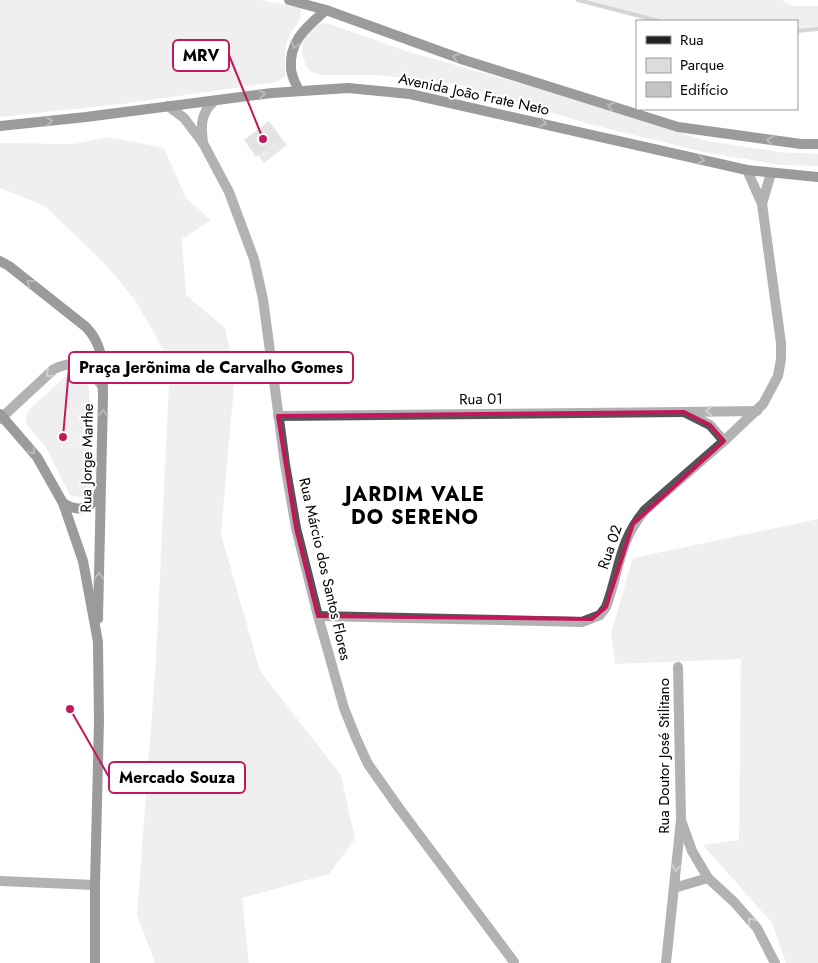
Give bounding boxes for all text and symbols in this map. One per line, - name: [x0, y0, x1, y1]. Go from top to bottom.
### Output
- legend: [636, 20, 798, 110]
- text: Rua: [680, 29, 704, 51]
- callout: MRV: [173, 40, 229, 71]
- one-way arrow: [291, 40, 301, 49]
- text: MRV: [183, 44, 219, 67]
- one-way arrow: [452, 53, 461, 63]
- text: Parque: [680, 54, 724, 76]
- street label: Avenida João Frate Neto: [397, 67, 551, 121]
- text: Edifício: [680, 79, 728, 101]
- one-way arrow: [257, 90, 266, 100]
- one-way arrow: [607, 102, 616, 112]
- one-way arrow: [45, 116, 53, 127]
- one-way arrow: [539, 117, 548, 128]
- one-way arrow: [765, 135, 773, 146]
- one-way arrow: [697, 154, 706, 165]
- one-way arrow: [27, 280, 36, 288]
- callout: Praça Jerõnima de Carvalho Gomes: [69, 352, 353, 383]
- text: Praça Jerõnima de Carvalho Gomes: [79, 356, 343, 379]
- one-way arrow: [46, 368, 55, 377]
- street label: Rua 01: [459, 388, 503, 410]
- street label: Rua Jorge Marthe: [75, 403, 99, 513]
- one-way arrow: [704, 406, 712, 416]
- one-way arrow: [97, 409, 108, 417]
- one-way arrow: [26, 445, 35, 454]
- street label: Rua Márcio dos Santos Flores: [293, 475, 357, 663]
- district label: JARDIM VALE DO SERENO: [341, 480, 485, 532]
- street label: Rua 02: [592, 522, 628, 572]
- one-way arrow: [94, 572, 104, 580]
- street label: Rua Doutor José Stilitano: [653, 678, 675, 834]
- callout: Mercado Souza: [109, 762, 245, 793]
- text: Mercado Souza: [119, 766, 235, 789]
- one-way arrow: [671, 865, 682, 873]
- one-way arrow: [748, 918, 757, 927]

